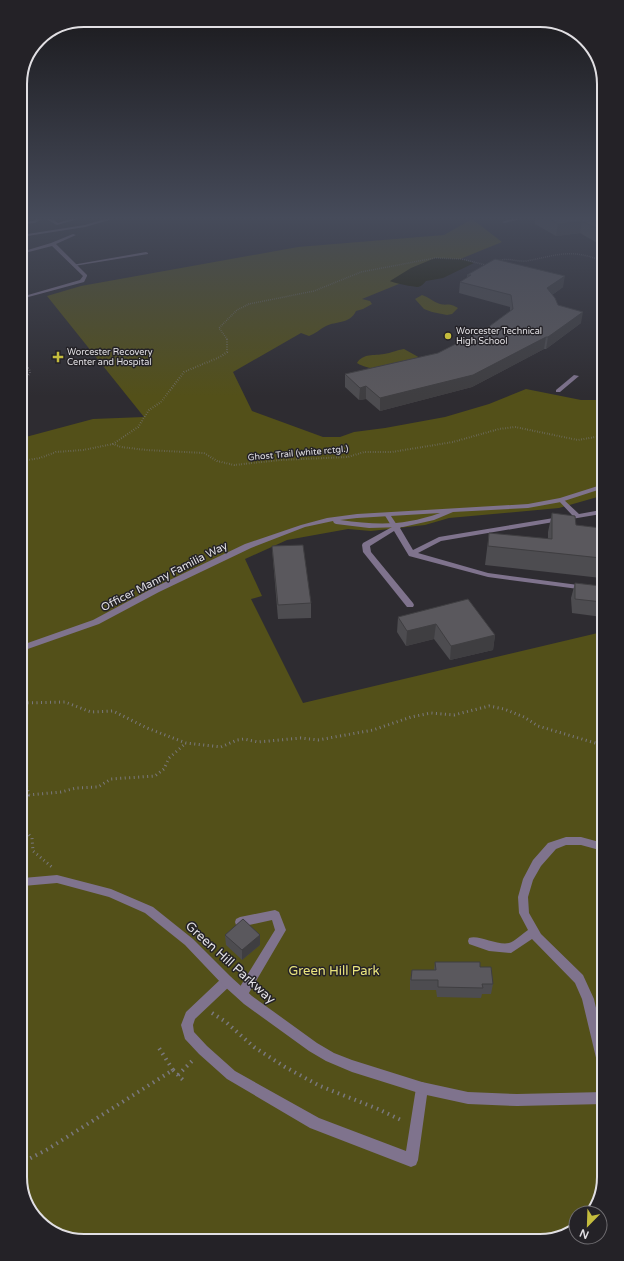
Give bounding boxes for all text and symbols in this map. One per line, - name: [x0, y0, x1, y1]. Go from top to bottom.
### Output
- place label: Worcester Technical High School: [456, 326, 542, 347]
- marker: Worcester Technical High School: [443, 331, 453, 341]
- place label: Worcester Recovery Center and Hospital: [67, 347, 153, 368]
- marker: Worcester Recovery Center and Hospital: [52, 351, 64, 363]
- street label: Ghost Trail (white rctgl.): [247, 444, 349, 463]
- street label: Officer Manny Familia Way: [99, 539, 230, 614]
- street label: Green Hill Parkway: [182, 918, 279, 1007]
- park label: Green Hill Park: [288, 963, 380, 979]
- north arrow: [568, 1205, 608, 1245]
- text: N: [578, 1226, 591, 1241]

